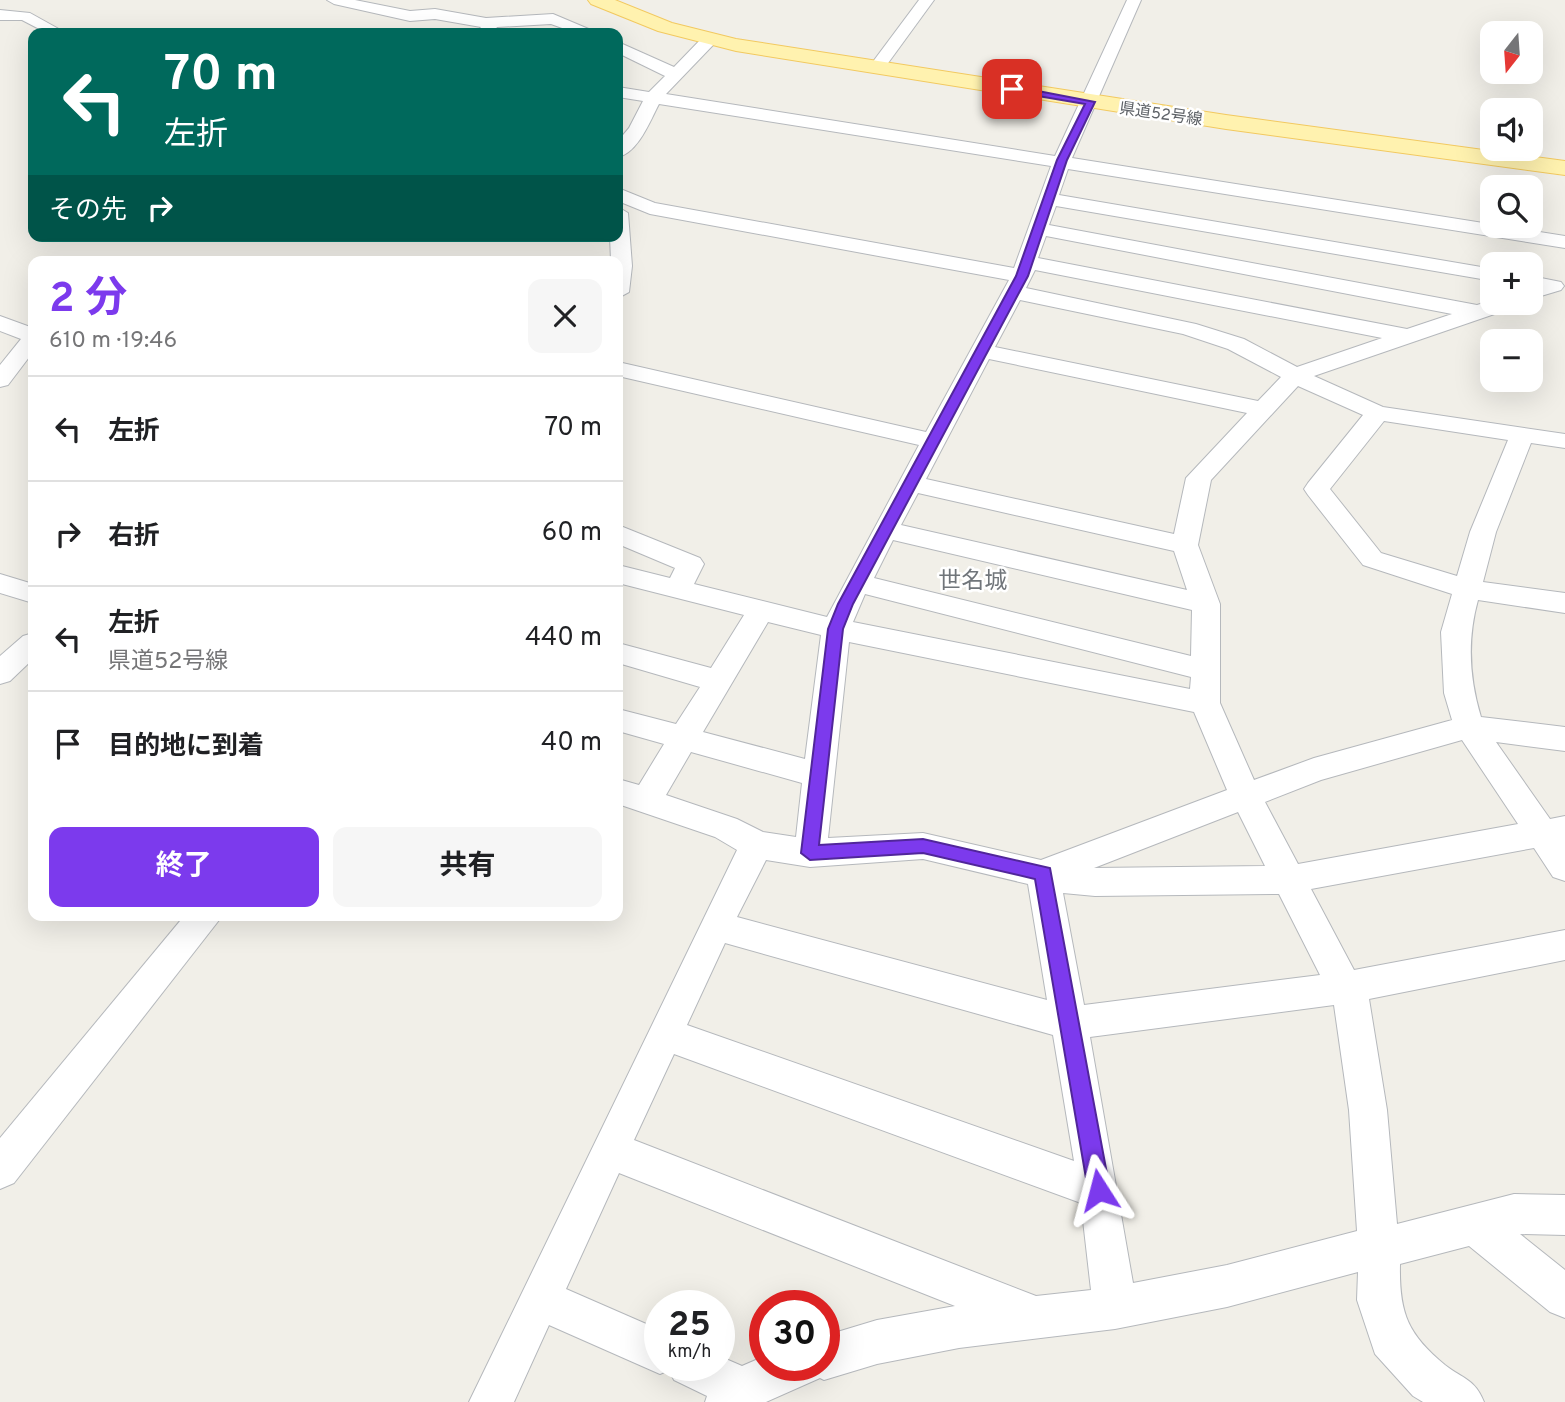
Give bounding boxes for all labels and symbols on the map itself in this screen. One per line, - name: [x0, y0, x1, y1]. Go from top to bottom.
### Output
- north arrow: [1480, 21, 1544, 84]
- pin: [982, 59, 1042, 119]
- street label: 県道52号線: [1118, 99, 1204, 131]
- district label: 世名城: [939, 568, 1008, 597]
- position arrow: [1062, 1153, 1136, 1227]
- speed limit sign: 30: [749, 1290, 840, 1381]

